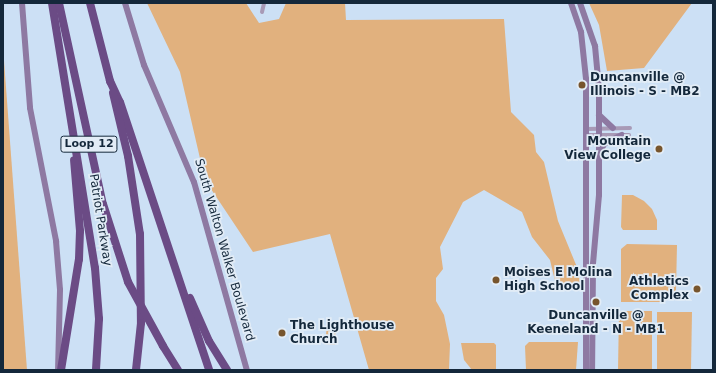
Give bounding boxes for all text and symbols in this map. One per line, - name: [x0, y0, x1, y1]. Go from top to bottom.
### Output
- place label: Duncanville @ Illinois - S - MB2: [590, 71, 700, 99]
- marker: Duncanville @ Illinois - S - MB2: [577, 80, 587, 90]
- road number: Loop 12: [60, 135, 118, 153]
- place label: Mountain View College: [564, 135, 651, 163]
- marker: Mountain View College: [654, 144, 664, 154]
- street label: South Walton Walker Boulevard: [191, 157, 257, 343]
- street label: Patriot Parkway: [86, 173, 114, 267]
- place label: Moises E Molina High School: [504, 266, 612, 294]
- marker: Moises E Molina High School: [491, 275, 501, 285]
- place label: Athletics Complex: [629, 275, 689, 303]
- marker: Athletics Complex: [692, 284, 702, 294]
- marker: Duncanville @ Keeneland - N - MB1: [591, 297, 601, 307]
- place label: Duncanville @ Keeneland - N - MB1: [527, 309, 665, 337]
- place label: The Lighthouse Church: [290, 319, 394, 347]
- marker: The Lighthouse Church: [277, 328, 287, 338]

